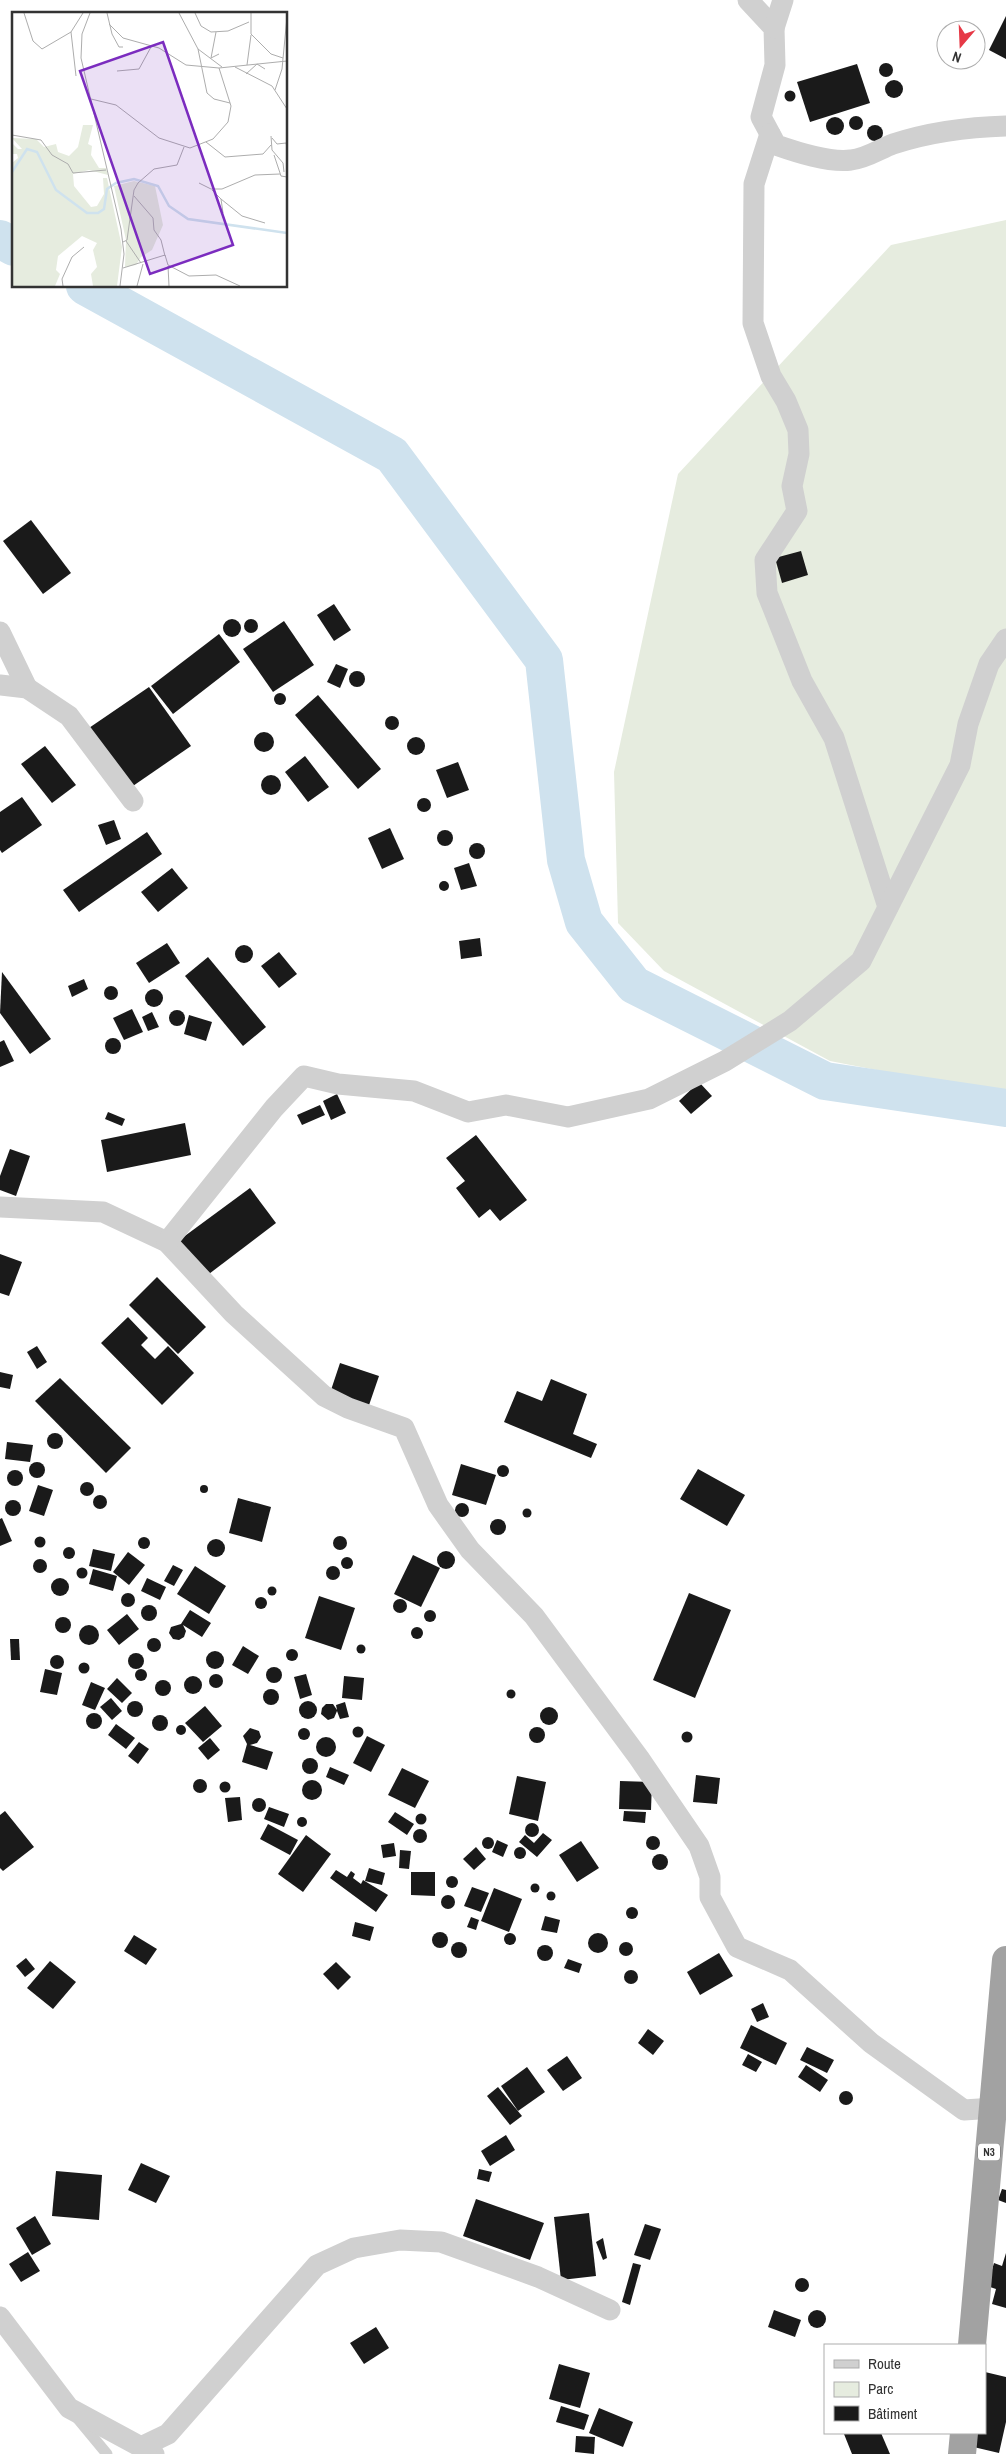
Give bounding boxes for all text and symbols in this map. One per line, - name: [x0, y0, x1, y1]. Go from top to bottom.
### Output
- inset map: [12, 12, 288, 288]
- north arrow: [936, 20, 986, 70]
- text: N: [950, 47, 964, 67]
- road number: N3: [978, 2144, 1000, 2160]
- legend: [824, 2344, 986, 2434]
- text: Route: [868, 2353, 901, 2374]
- text: Parc: [868, 2378, 893, 2399]
- text: Bâtiment: [868, 2403, 918, 2424]

